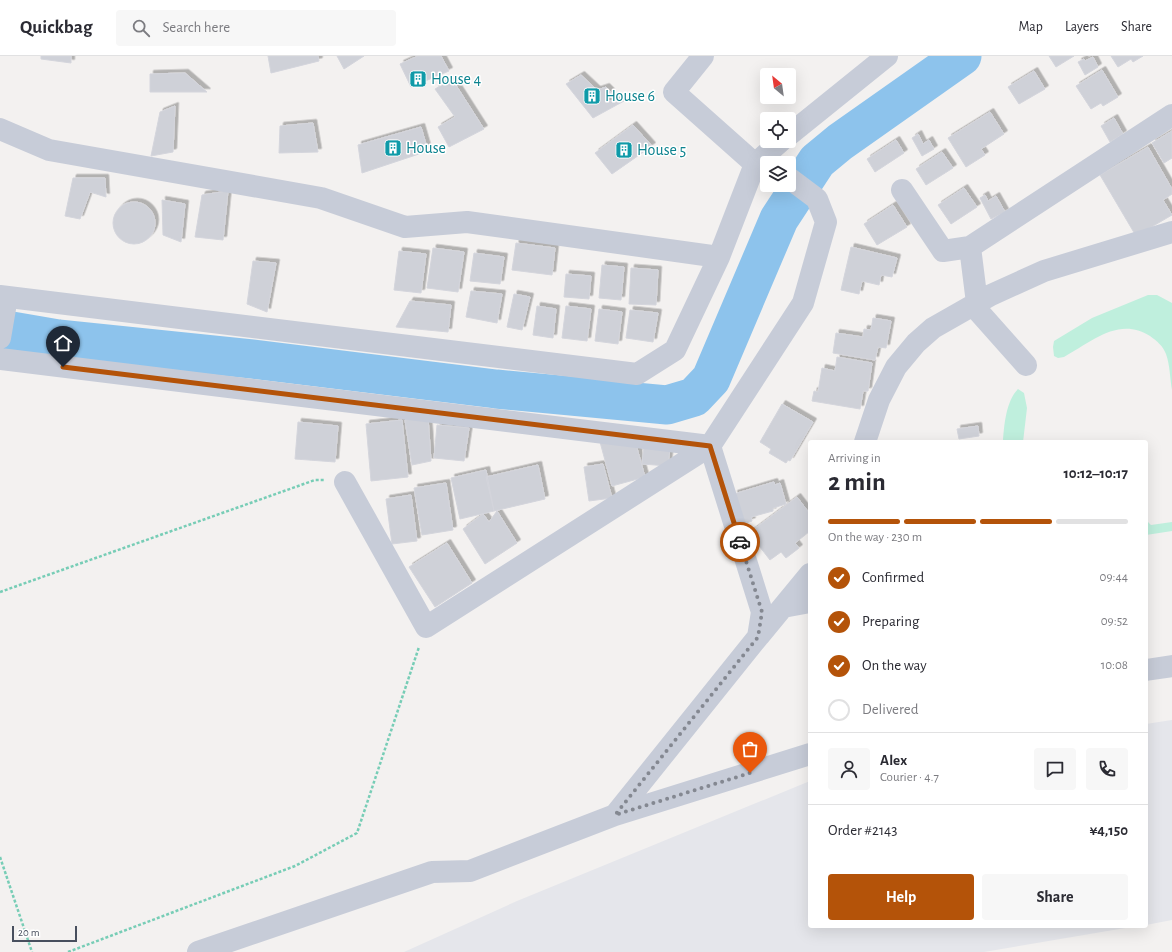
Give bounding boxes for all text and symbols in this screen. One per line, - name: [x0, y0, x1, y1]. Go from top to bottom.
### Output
- search box: [116, 10, 396, 46]
- icon: search: [130, 17, 152, 39]
- text: Quickbag: [20, 18, 92, 37]
- text: Search here: [162, 20, 230, 35]
- text: Map: [1018, 20, 1043, 34]
- text: Layers: [1065, 20, 1099, 34]
- text: Share: [1121, 20, 1152, 34]
- north arrow: [760, 68, 796, 104]
- map controls: [760, 68, 796, 192]
- building icon: House 4: [408, 69, 428, 89]
- place label: House 4: [431, 71, 482, 87]
- building icon: House 6: [582, 86, 602, 106]
- place label: House 6: [605, 88, 655, 104]
- button: locate: [760, 112, 796, 148]
- building icon: House: [383, 138, 403, 158]
- place label: House: [406, 140, 446, 156]
- building icon: House 5: [614, 140, 634, 160]
- place label: House 5: [637, 142, 686, 158]
- button: layers: [760, 156, 796, 192]
- pin: [46, 326, 80, 367]
- icon: home: [52, 332, 74, 354]
- text: Arriving in: [828, 452, 881, 465]
- text: 10:12–10:17: [1063, 466, 1128, 481]
- text: 2 min: [828, 469, 886, 495]
- courier: [720, 522, 760, 562]
- icon: car: [729, 531, 751, 553]
- text: On the way · 230 m: [828, 531, 922, 544]
- icon: check: [828, 567, 850, 589]
- text: Confirmed: [862, 570, 924, 585]
- text: 09:44: [1100, 571, 1128, 584]
- icon: check: [828, 611, 850, 633]
- text: Preparing: [862, 614, 919, 629]
- text: 09:52: [1101, 615, 1128, 628]
- icon: check: [828, 655, 850, 677]
- text: On the way: [862, 658, 927, 673]
- text: 10:08: [1101, 659, 1128, 672]
- text: Delivered: [862, 702, 919, 717]
- pin: [733, 732, 767, 773]
- icon: bag: [739, 738, 761, 760]
- button: person: [828, 748, 870, 790]
- button: chat: [1034, 748, 1076, 790]
- button: phone: [1086, 748, 1128, 790]
- text: Alex: [880, 753, 907, 768]
- text: Courier · 4.7: [880, 771, 939, 784]
- text: Order #2143: [828, 823, 897, 838]
- text: ¥4,150: [1089, 823, 1128, 838]
- button: Help: [828, 874, 974, 920]
- button: Share: [982, 874, 1128, 920]
- scale bar: [12, 924, 77, 943]
- text: 20 m: [18, 927, 39, 938]

